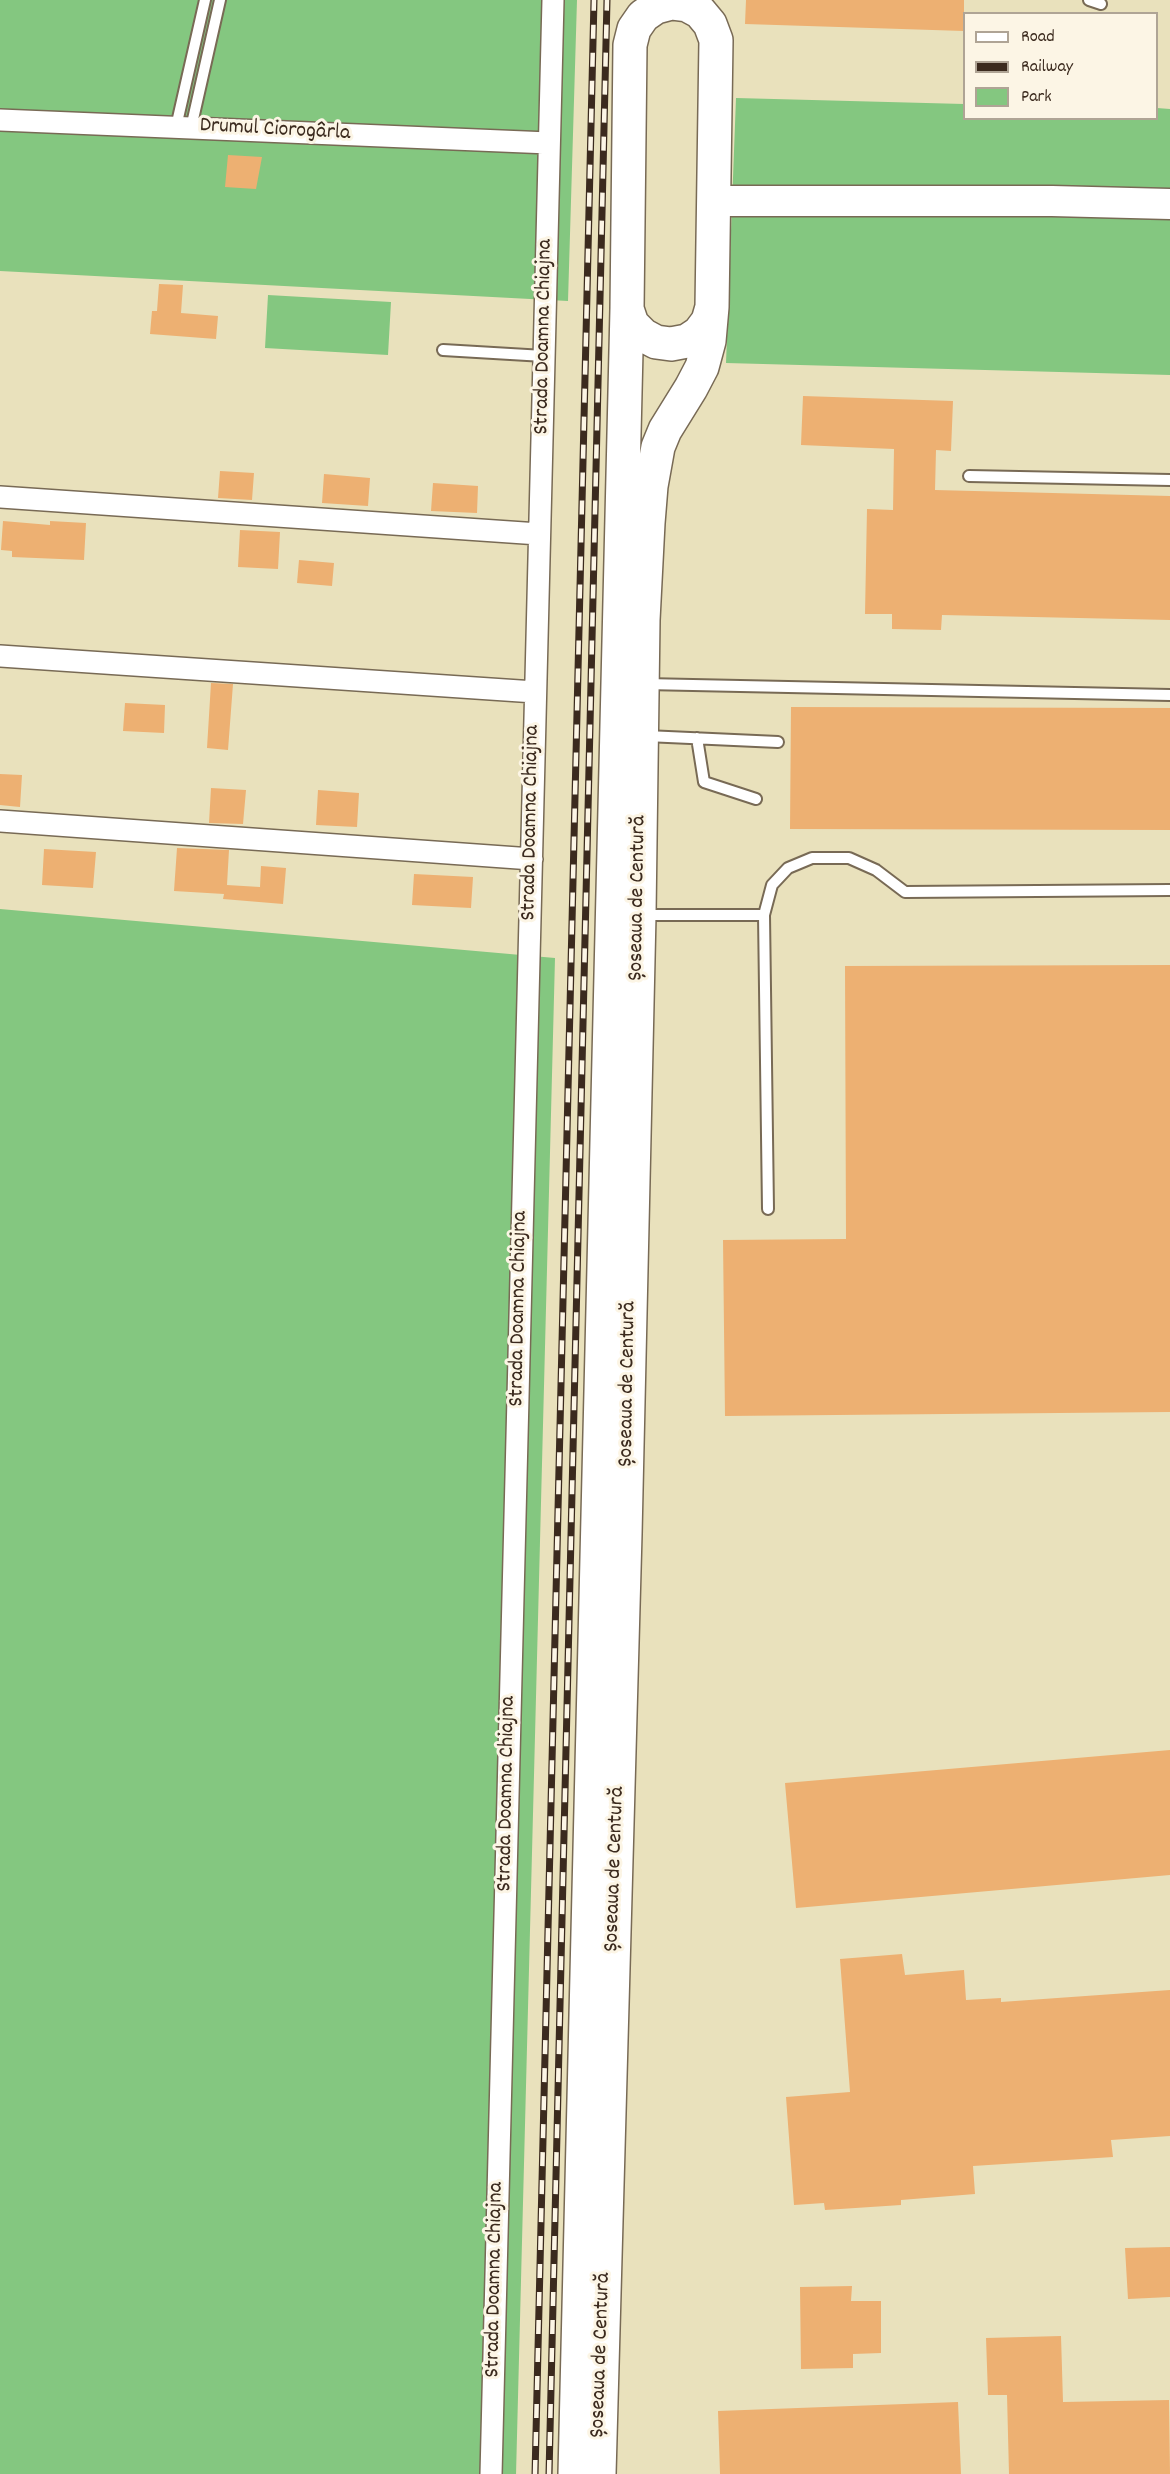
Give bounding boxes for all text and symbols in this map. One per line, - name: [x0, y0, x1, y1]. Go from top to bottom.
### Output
- legend: [963, 12, 1158, 120]
- text: Road: [1021, 25, 1055, 50]
- text: Railway: [1021, 55, 1073, 80]
- text: Park: [1021, 85, 1052, 110]
- street label: Drumul Ciorogârla: [199, 114, 351, 148]
- street label: Strada Doamna Chiajna: [530, 239, 560, 435]
- street label: Strada Doamna Chiajna: [517, 725, 547, 921]
- street label: Șoseaua de Centură: [624, 815, 654, 981]
- street label: Strada Doamna Chiajna: [505, 1211, 535, 1407]
- street label: Șoseaua de Centură: [614, 1301, 644, 1467]
- street label: Strada Doamna Chiajna: [493, 1696, 523, 1892]
- street label: Șoseaua de Centură: [600, 1786, 632, 1952]
- street label: Strada Doamna Chiajna: [481, 2182, 511, 2378]
- street label: Șoseaua de Centură: [586, 2272, 618, 2438]

